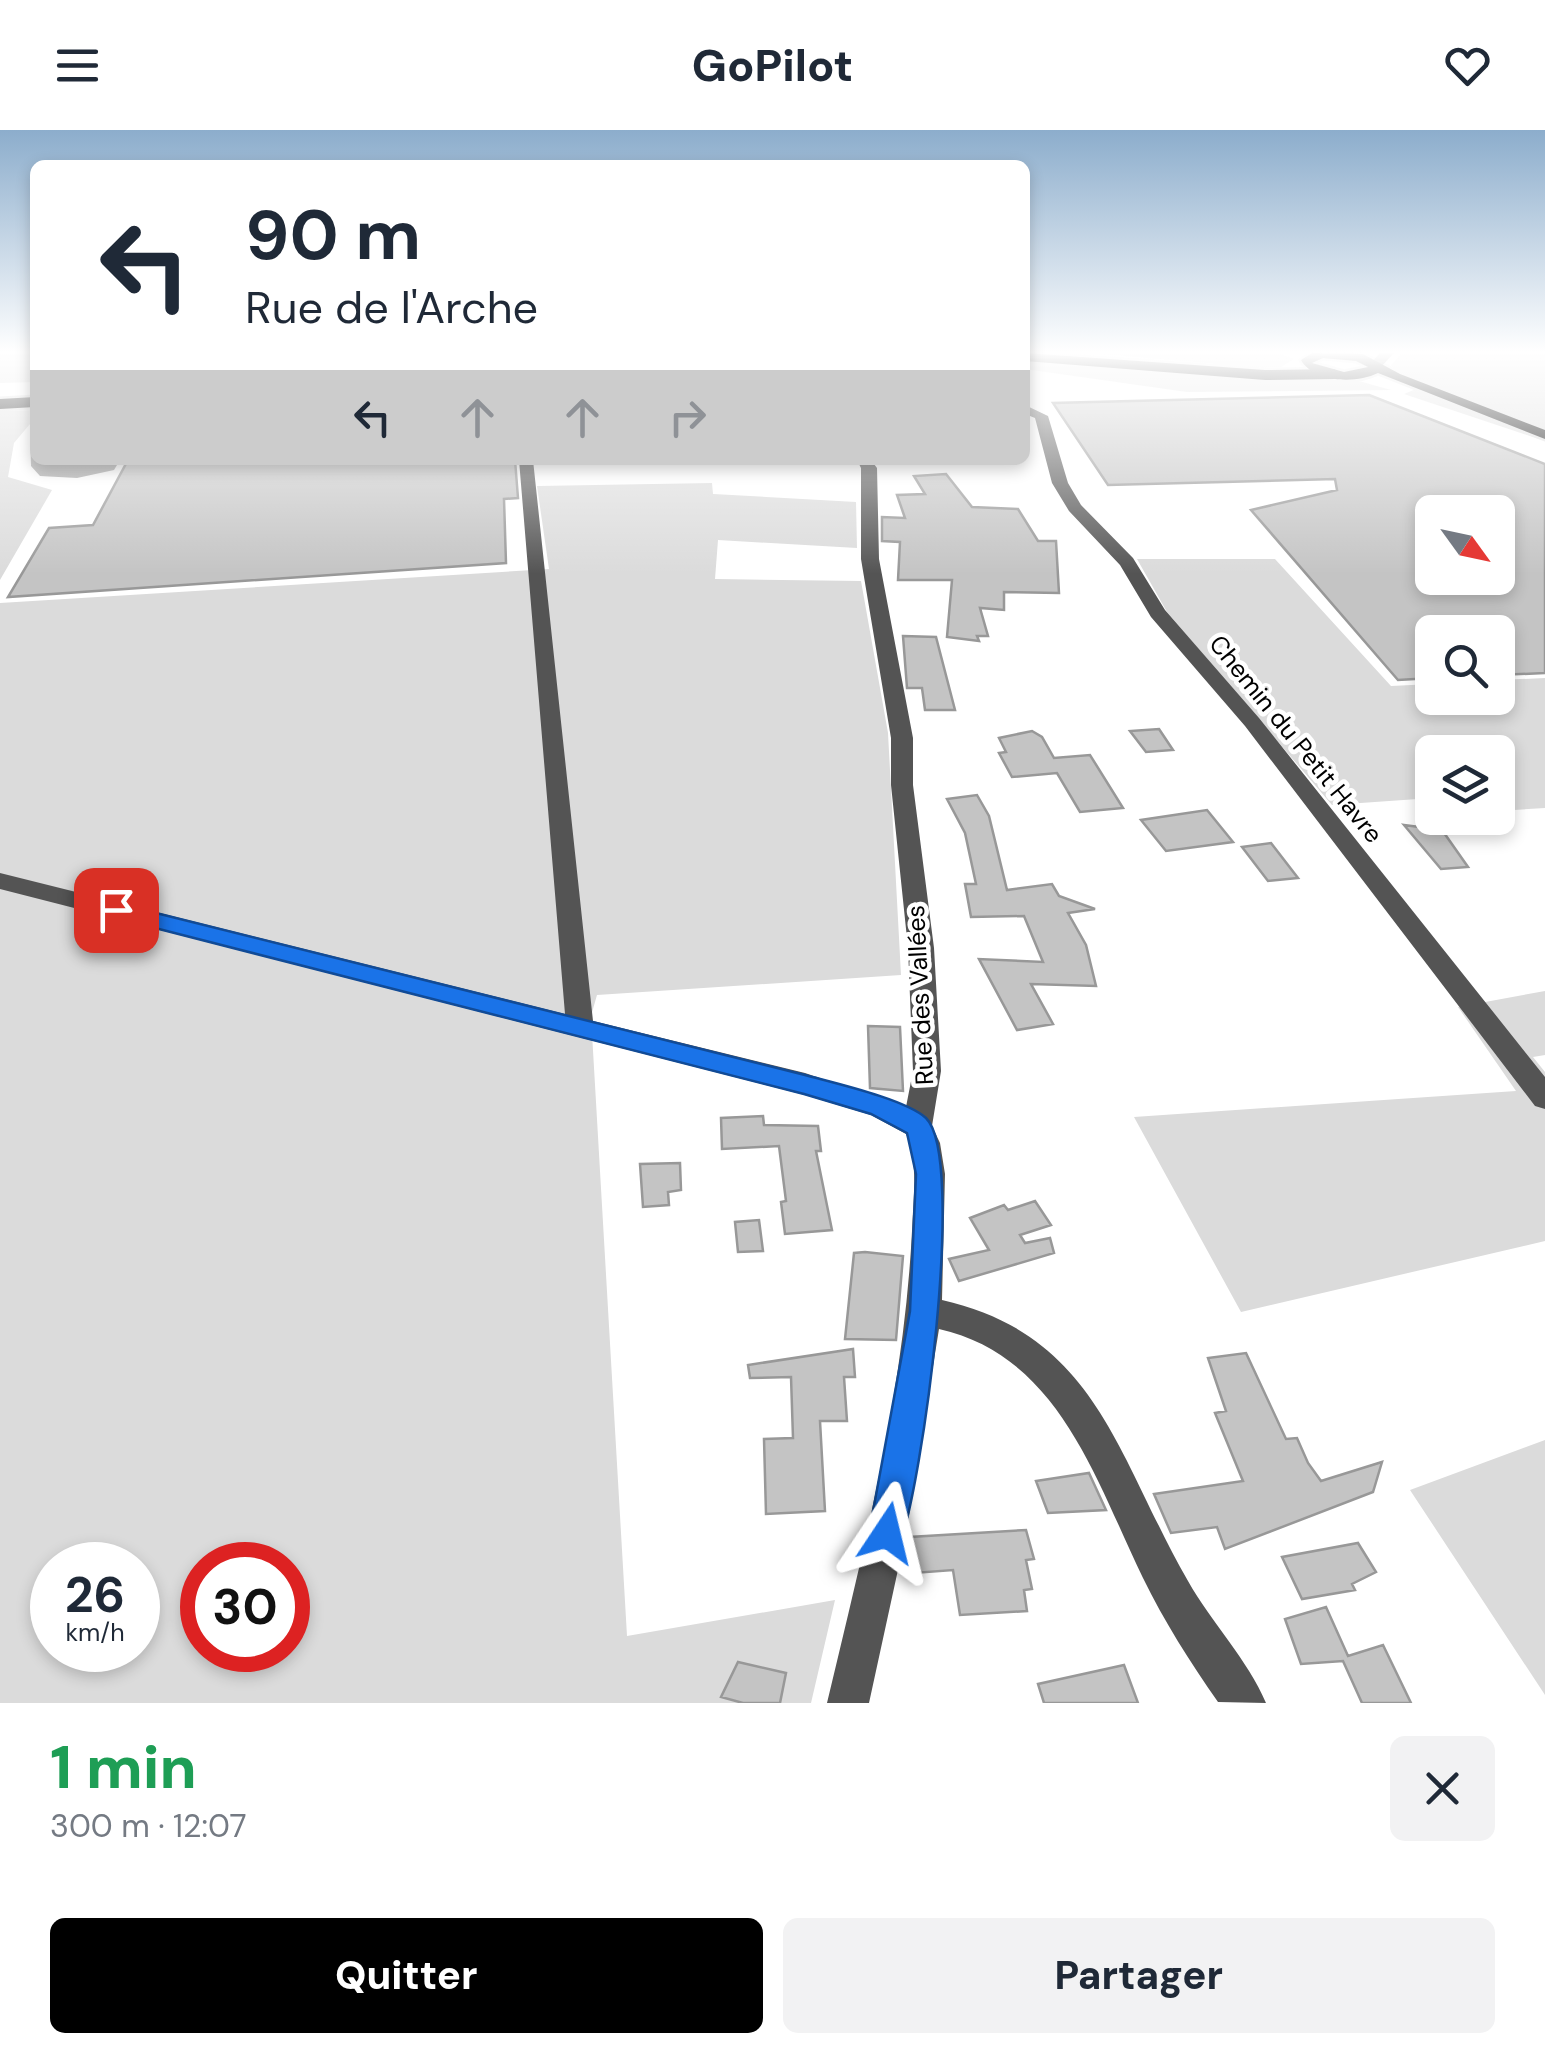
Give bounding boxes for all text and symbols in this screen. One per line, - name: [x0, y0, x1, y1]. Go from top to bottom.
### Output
- text: GoPilot: [692, 36, 853, 95]
- icon: menu: [50, 38, 105, 93]
- icon: heart: [1440, 38, 1495, 93]
- text: 90 m: [245, 190, 421, 281]
- icon: left: [80, 200, 210, 330]
- text: Rue de l'Arche: [245, 278, 538, 337]
- icon: left: [345, 390, 400, 445]
- icon: ahead: [450, 390, 505, 445]
- icon: ahead: [555, 390, 610, 445]
- icon: right: [660, 390, 715, 445]
- north arrow: [1415, 495, 1515, 595]
- map controls: [1415, 495, 1515, 835]
- button: search: [1415, 615, 1515, 715]
- street label: Chemin du Petit Havre: [1202, 628, 1390, 850]
- button: layers: [1415, 735, 1515, 835]
- pin: [74, 868, 159, 953]
- icon: arrive: [89, 883, 144, 938]
- street label: Rue des Vallées: [899, 904, 941, 1086]
- position arrow: [835, 1481, 939, 1585]
- speed limit sign: 30: [180, 1542, 310, 1672]
- text: 26: [65, 1562, 125, 1628]
- text: km/h: [65, 1616, 125, 1649]
- text: 1 min: [50, 1728, 197, 1807]
- button: close: [1390, 1736, 1495, 1841]
- text: 300 m · 12:07: [50, 1805, 246, 1847]
- button: Quitter: [50, 1918, 763, 2033]
- button: Partager: [783, 1918, 1495, 2033]

